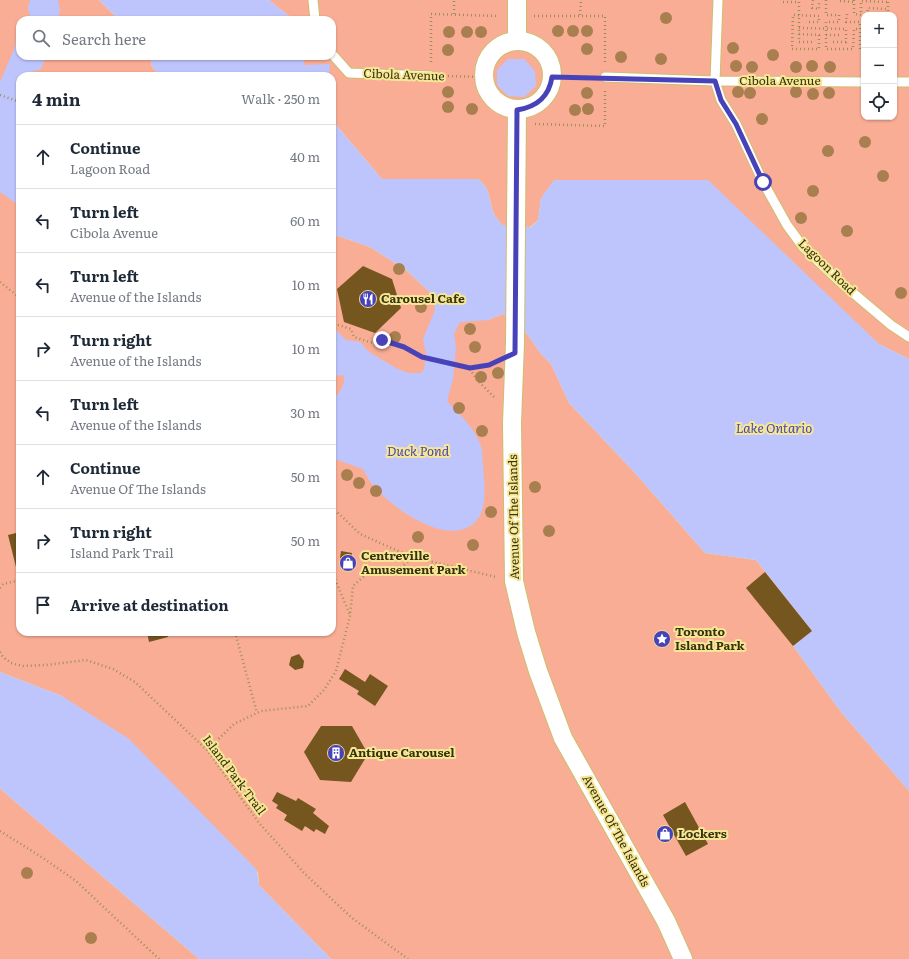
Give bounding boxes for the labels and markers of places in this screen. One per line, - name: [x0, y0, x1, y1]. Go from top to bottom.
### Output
- restaurant icon: Carousel Cafe: [358, 289, 378, 309]
- place label: Carousel Cafe: [381, 289, 465, 307]
- place label: Centreville Amusement Park: [361, 546, 467, 578]
- shop icon: Centreville Amusement Park: [338, 553, 358, 573]
- place label: Toronto Island Park: [675, 622, 746, 654]
- place icon: Toronto Island Park: [652, 629, 672, 649]
- building icon: Antique Carousel: [326, 743, 346, 763]
- place label: Antique Carousel: [349, 743, 455, 761]
- shop icon: Lockers: [655, 824, 675, 844]
- place label: Lockers: [678, 824, 727, 842]

